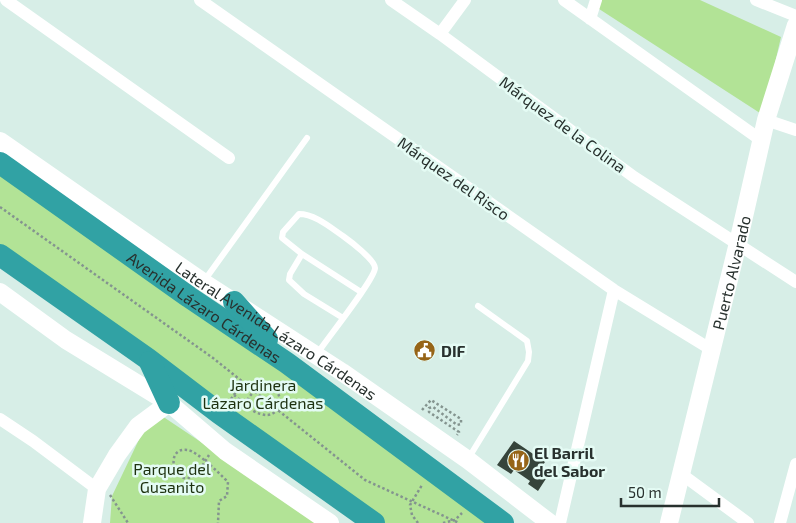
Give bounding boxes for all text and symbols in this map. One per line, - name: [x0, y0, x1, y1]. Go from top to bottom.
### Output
- street label: Márquez de la Colina: [496, 72, 630, 176]
- street label: Márquez del Risco: [394, 132, 514, 224]
- street label: Puerto Alvarado: [708, 213, 754, 332]
- street label: Avenida Lázaro Cárdenas: [124, 247, 285, 366]
- street label: Lateral Avenida Lázaro Cárdenas: [172, 257, 381, 403]
- public building icon: DIF: [413, 338, 437, 362]
- place label: DIF: [441, 341, 466, 360]
- park label: Jardinera Lázaro Cárdenas: [203, 375, 323, 412]
- place label: El Barril del Sabor: [534, 443, 605, 480]
- restaurant icon: El Barril del Sabor: [506, 449, 530, 473]
- park label: Parque del Gusanito: [133, 459, 211, 496]
- scale bar: [621, 476, 718, 508]
- text: 50 m: [628, 483, 662, 501]

